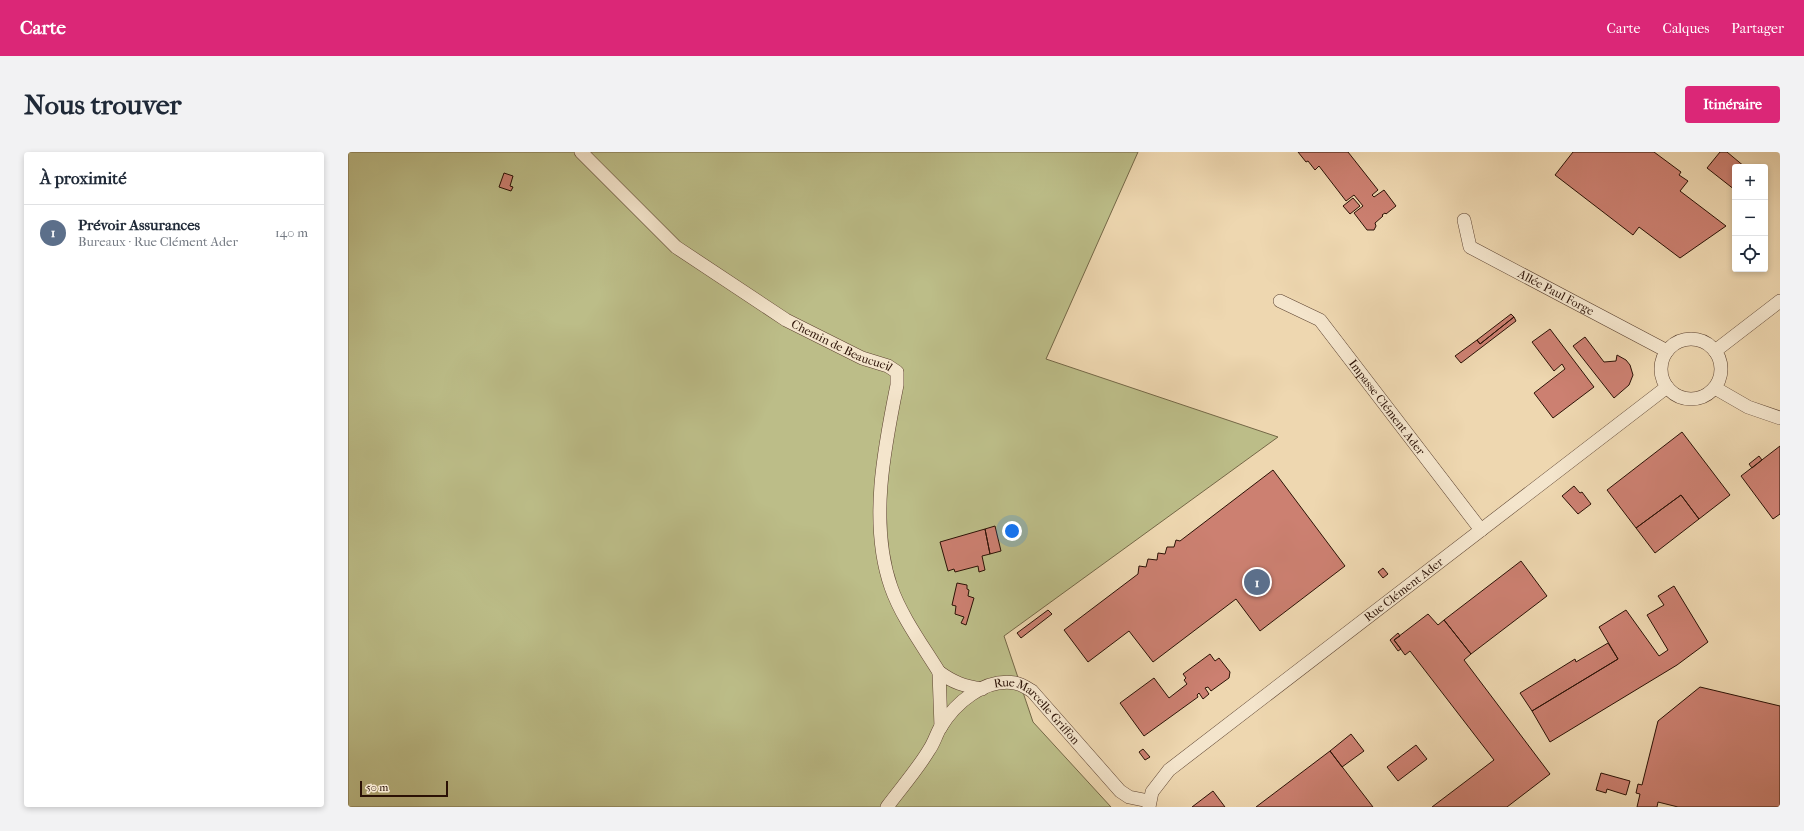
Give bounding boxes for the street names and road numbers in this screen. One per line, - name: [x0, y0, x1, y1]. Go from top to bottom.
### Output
- street label: Allée Paul Forge: [1515, 266, 1597, 318]
- street label: Chemin de Beaucueil: [789, 317, 896, 375]
- street label: Impasse Clément Ader: [1346, 357, 1428, 458]
- street label: Rue Clément Ader: [1361, 554, 1447, 624]
- street label: Rue Marcelle Griffon: [993, 675, 1083, 747]

